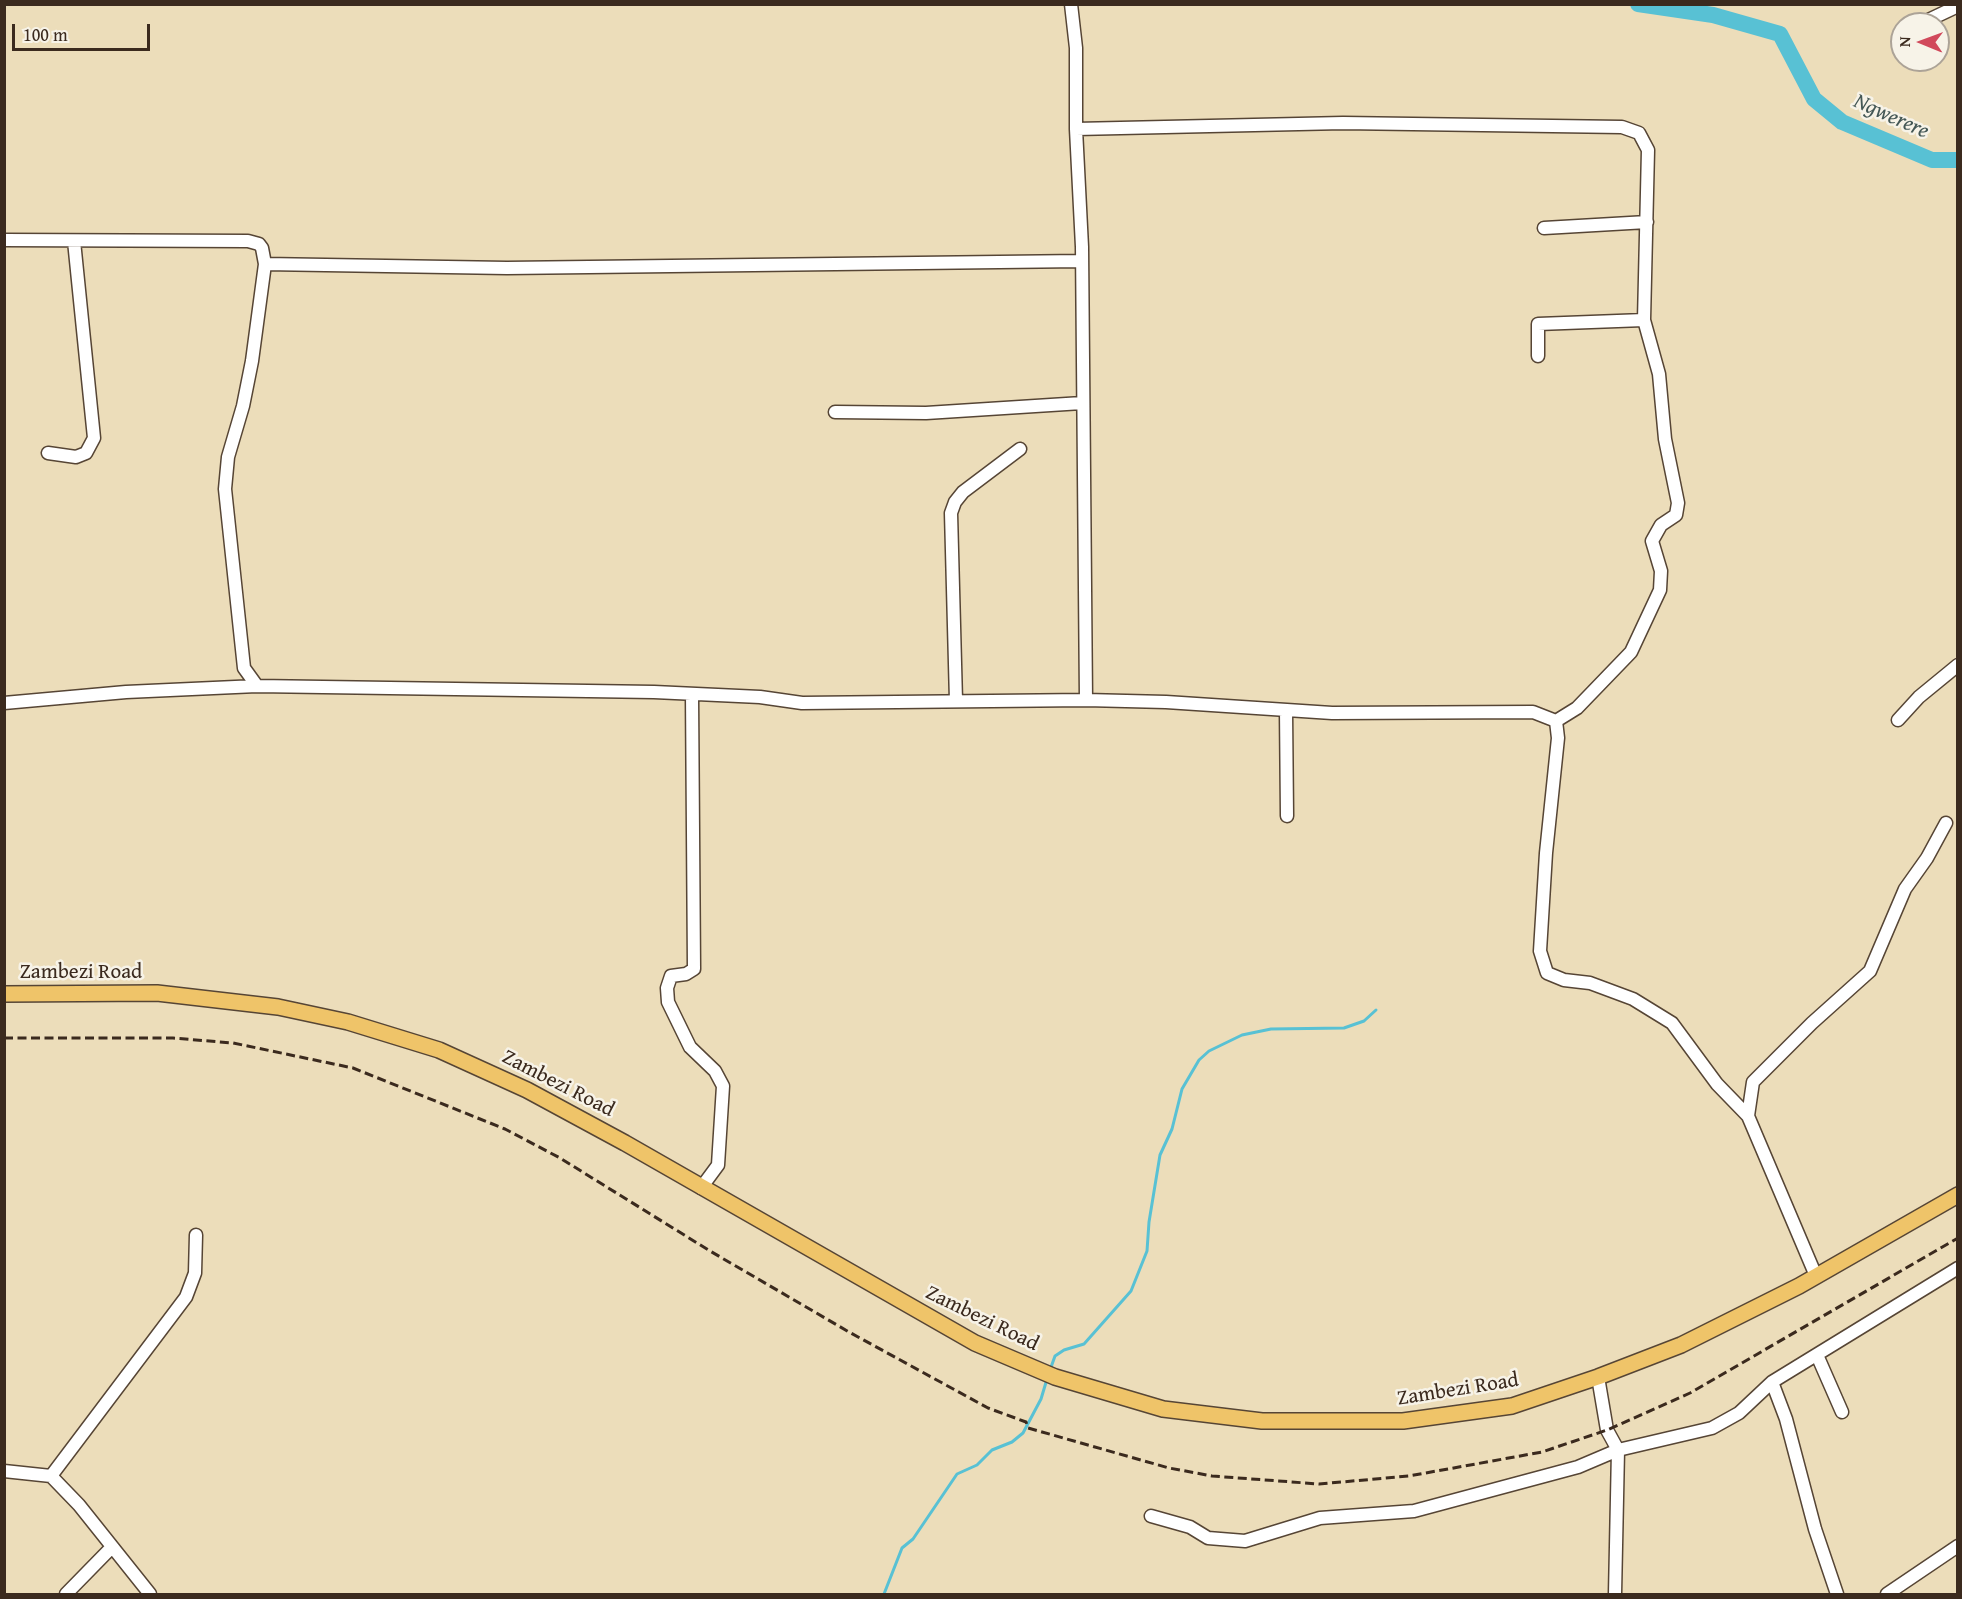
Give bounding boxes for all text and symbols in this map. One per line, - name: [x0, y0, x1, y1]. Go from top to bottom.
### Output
- scale bar: [15, 12, 153, 50]
- north arrow: [1890, 12, 1950, 72]
- text: 100 m: [23, 21, 68, 48]
- text: N: [1892, 36, 1916, 47]
- water label: Ngwerere: [1849, 89, 1933, 145]
- street label: Zambezi Road: [20, 960, 142, 986]
- street label: Zambezi Road: [498, 1045, 618, 1123]
- street label: Zambezi Road: [921, 1281, 1043, 1357]
- street label: Zambezi Road: [1395, 1368, 1521, 1412]

